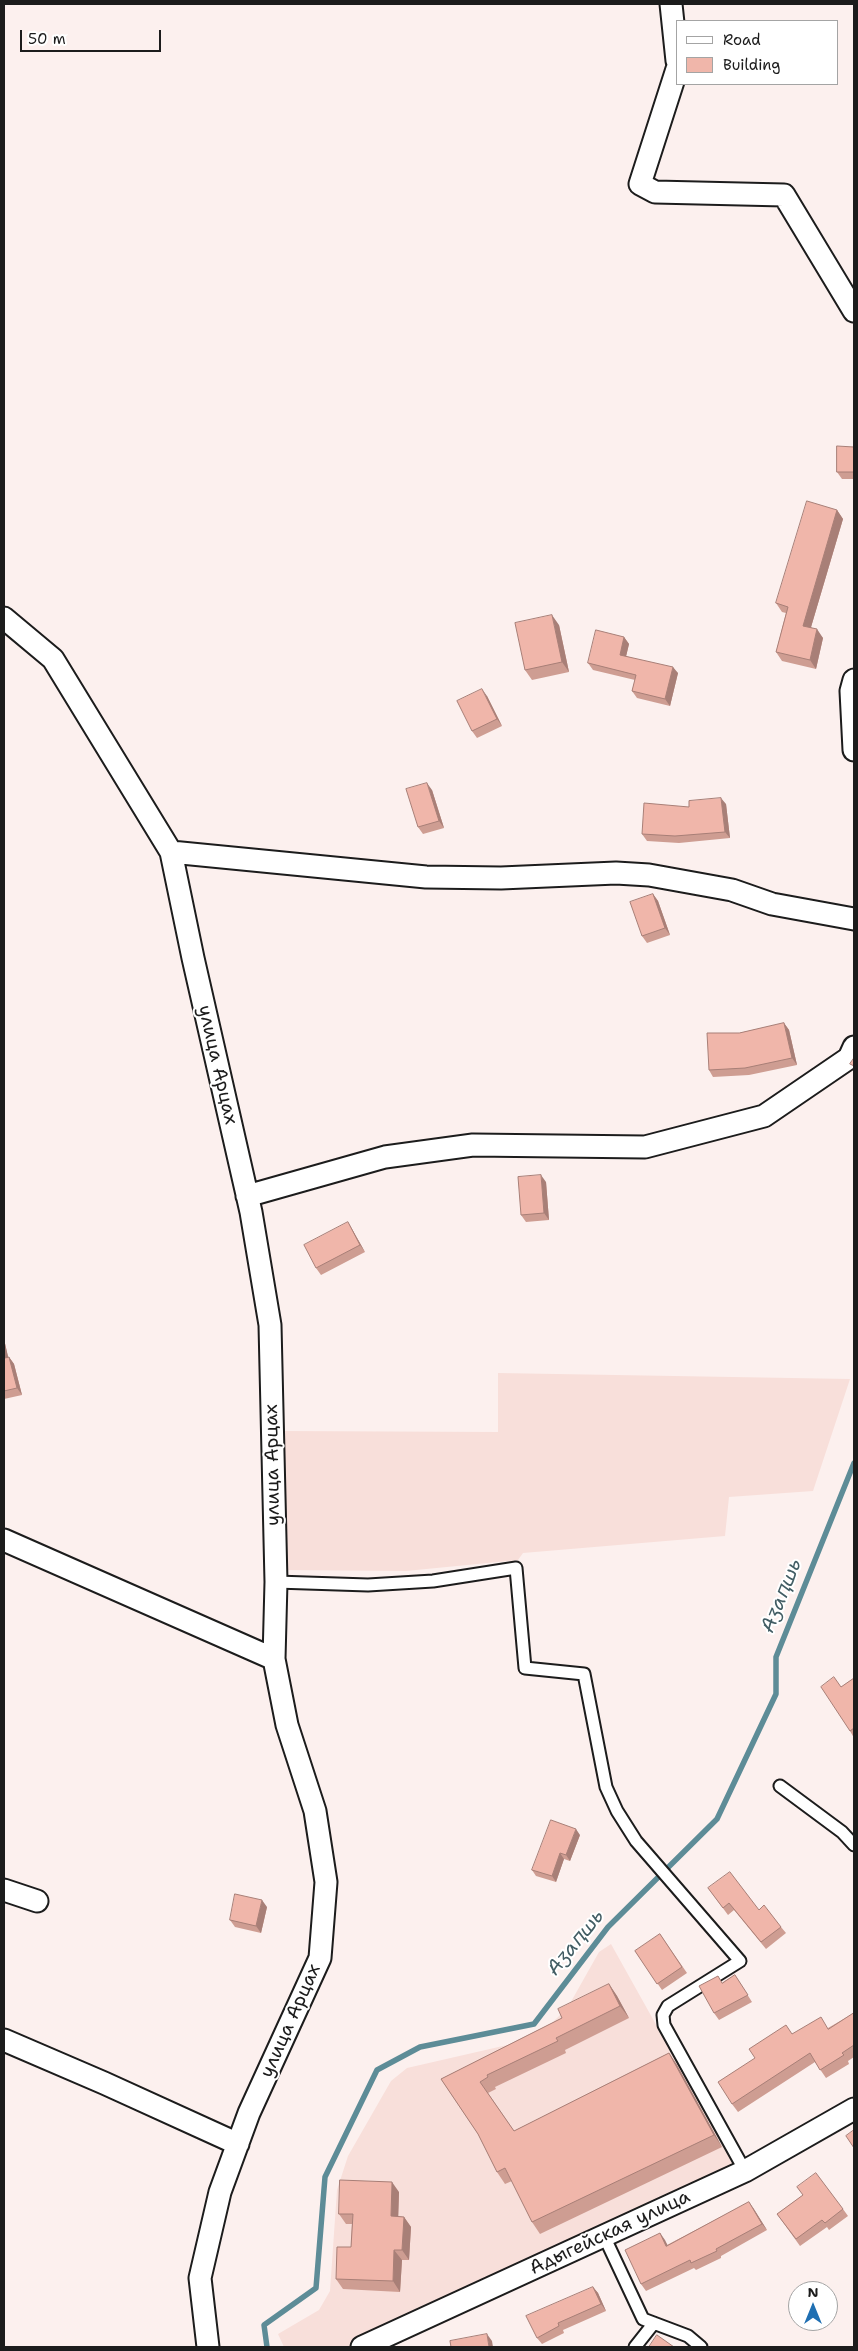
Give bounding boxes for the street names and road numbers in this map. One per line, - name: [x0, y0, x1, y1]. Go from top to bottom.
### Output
- street label: улица Арцах: [192, 1003, 242, 1127]
- street label: улица Арцах: [261, 1404, 285, 1526]
- street label: улица Арцах: [256, 1961, 326, 2081]
- street label: Адыгейская улица: [526, 2186, 694, 2280]

